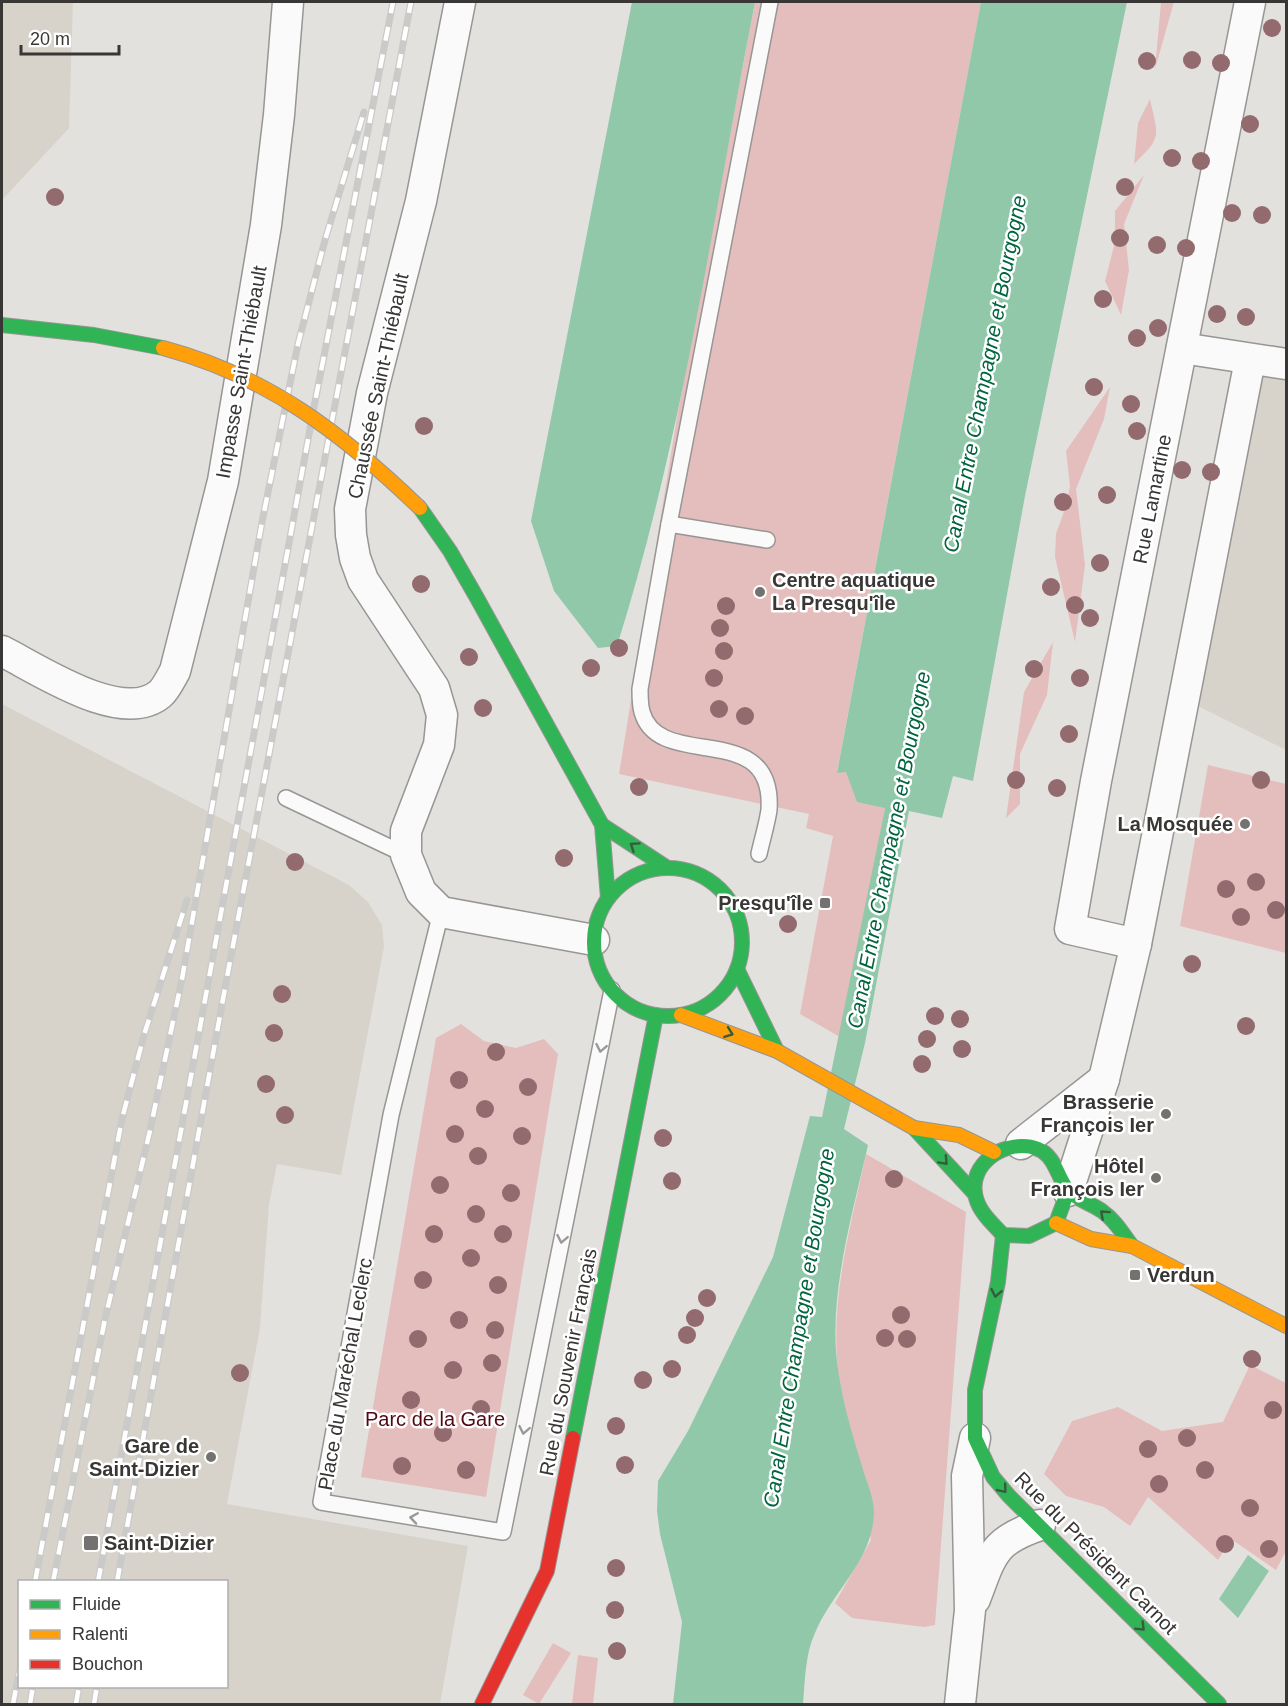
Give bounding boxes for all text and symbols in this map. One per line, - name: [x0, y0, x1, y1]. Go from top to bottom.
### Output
- scale bar: [21, 18, 118, 56]
- text: 20 m: [30, 29, 70, 49]
- water label: Canal Entre Champagne et Bourgogne: [939, 193, 1030, 554]
- street label: Impasse Saint-Thiébault: [211, 263, 271, 480]
- street label: Chaussée Saint-Thiébault: [343, 271, 413, 501]
- street label: Rue Lamartine: [1129, 433, 1175, 565]
- place label: Centre aquatique La Presqu'île: [772, 569, 935, 614]
- marker: Centre aquatique La Presqu'île: [753, 585, 767, 599]
- water label: Canal Entre Champagne et Bourgogne: [843, 669, 934, 1030]
- place label: La Mosquée: [1117, 813, 1233, 835]
- marker: La Mosquée: [1238, 817, 1252, 831]
- one-way arrow: [630, 842, 640, 854]
- place label: Presqu'île: [718, 892, 813, 914]
- marker: Presqu'île: [818, 896, 832, 910]
- one-way arrow: [723, 1026, 734, 1038]
- one-way arrow: [595, 1042, 608, 1052]
- place label: Brasserie François Ier: [1041, 1091, 1154, 1136]
- marker: Brasserie François Ier: [1159, 1107, 1173, 1121]
- water label: Canal Entre Champagne et Bourgogne: [759, 1147, 838, 1509]
- one-way arrow: [937, 1155, 948, 1165]
- place label: Hôtel François Ier: [1031, 1155, 1144, 1200]
- marker: Hôtel François Ier: [1149, 1171, 1163, 1185]
- one-way arrow: [1100, 1210, 1110, 1221]
- one-way arrow: [556, 1233, 569, 1243]
- street label: Rue du Souvenir Français: [535, 1246, 601, 1478]
- street label: Place du Maréchal Leclerc: [314, 1256, 376, 1492]
- place label: Verdun: [1147, 1264, 1215, 1286]
- marker: Verdun: [1128, 1268, 1142, 1282]
- one-way arrow: [990, 1288, 1003, 1298]
- park label: Parc de la Gare: [365, 1408, 505, 1430]
- one-way arrow: [518, 1424, 531, 1434]
- place label: Gare de Saint-Dizier: [89, 1435, 199, 1480]
- marker: Gare de Saint-Dizier: [204, 1450, 218, 1464]
- street label: Rue du Président Carnot: [1010, 1467, 1182, 1639]
- one-way arrow: [996, 1482, 1007, 1493]
- one-way arrow: [409, 1512, 418, 1524]
- place label: Saint-Dizier: [104, 1532, 214, 1554]
- marker: Saint-Dizier: [82, 1534, 100, 1552]
- legend: [18, 1580, 228, 1688]
- text: Fluide: [72, 1594, 121, 1614]
- one-way arrow: [1134, 1619, 1145, 1630]
- text: Ralenti: [72, 1624, 128, 1644]
- text: Bouchon: [72, 1654, 143, 1674]

